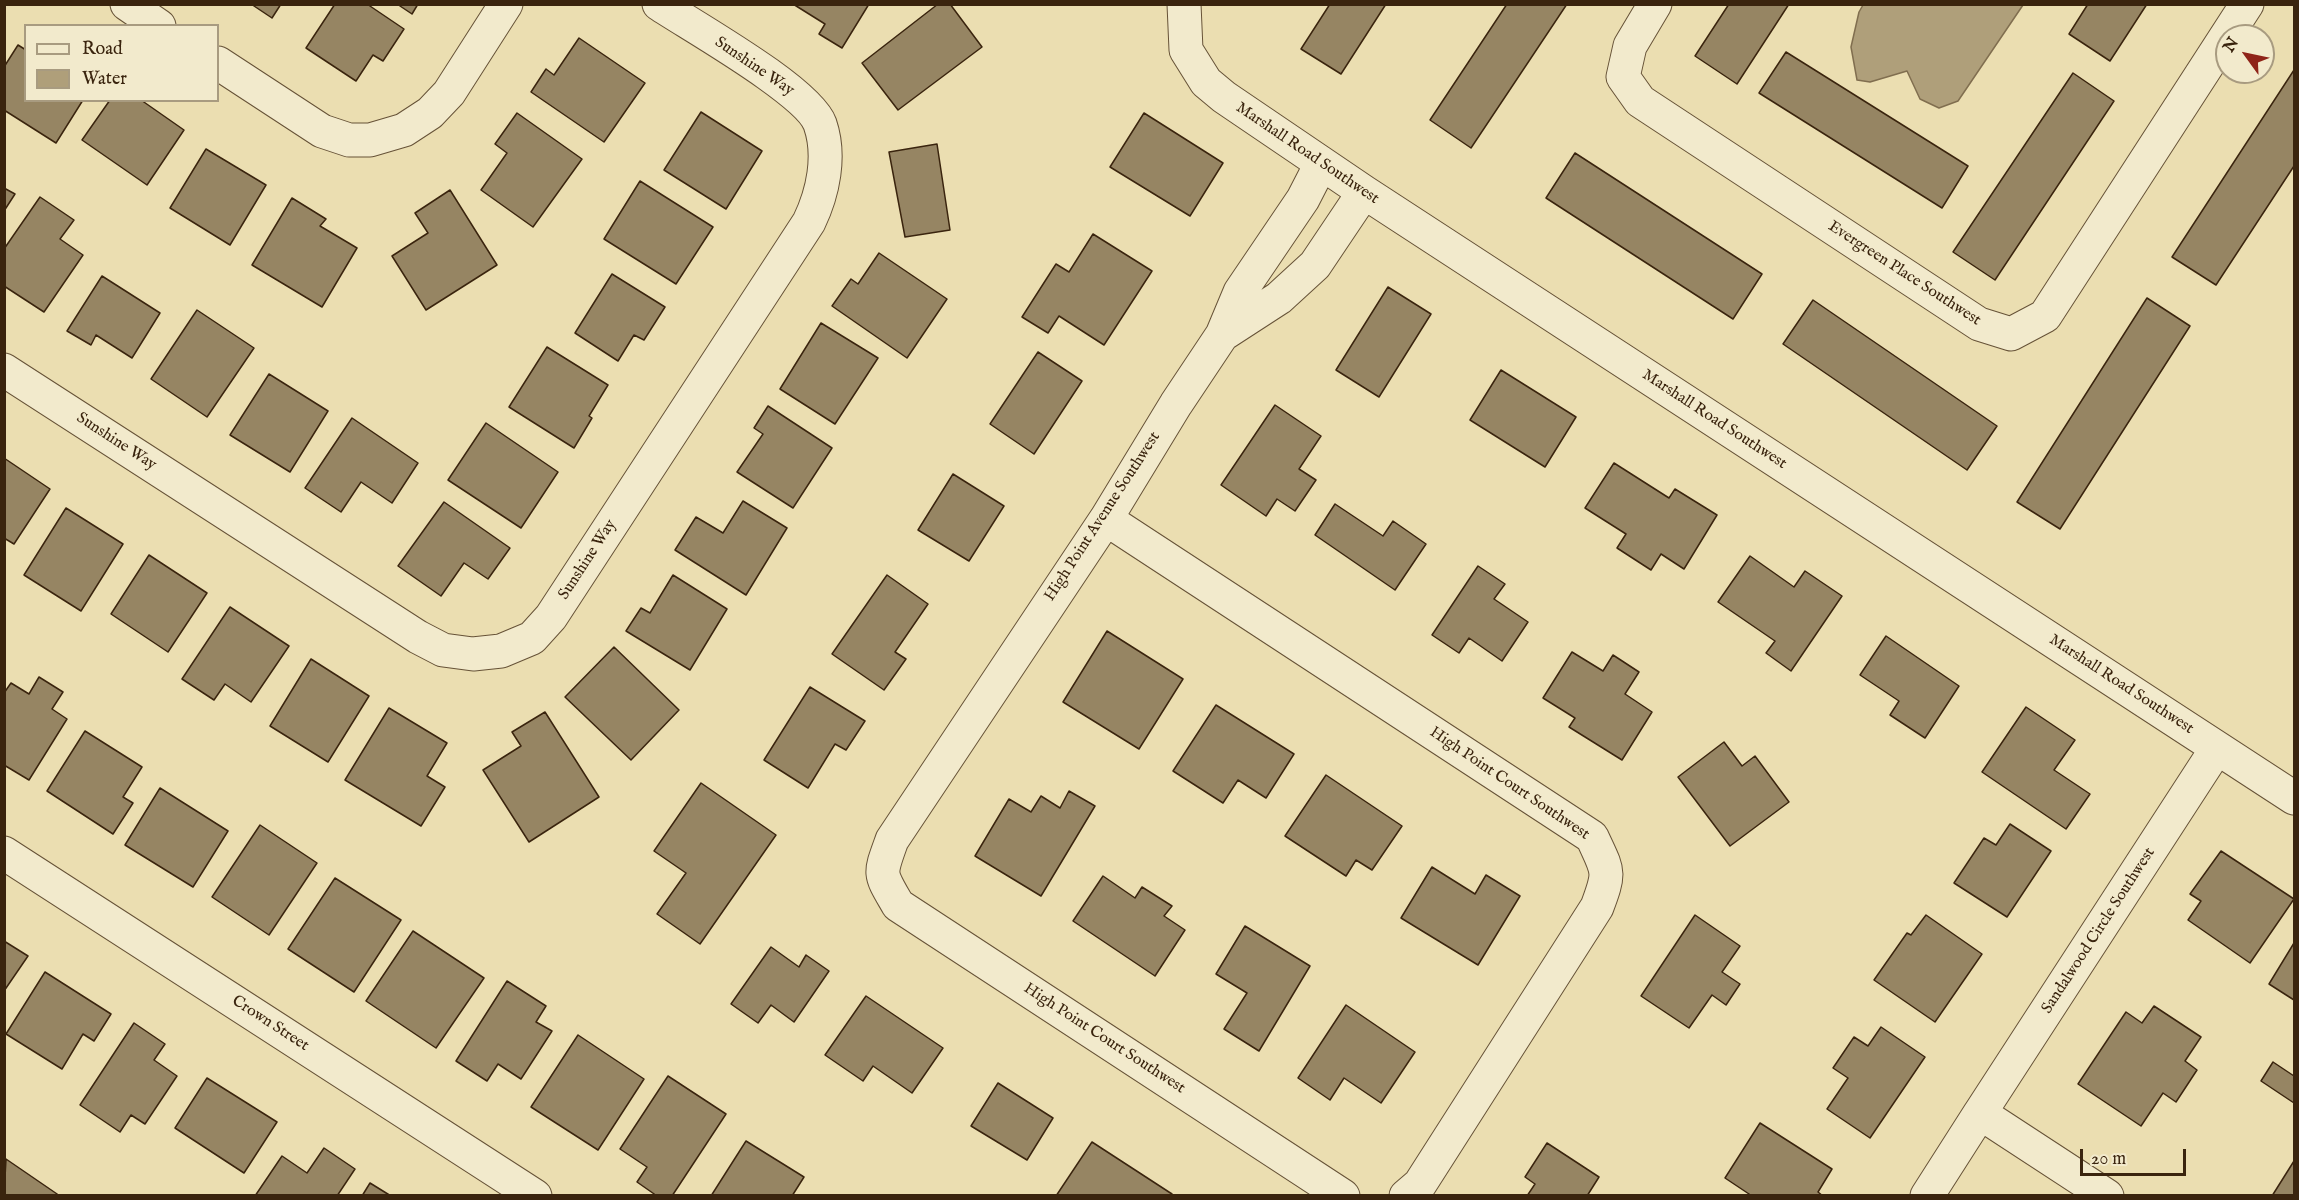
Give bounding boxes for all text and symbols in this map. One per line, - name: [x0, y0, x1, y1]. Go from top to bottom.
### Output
- legend: [24, 24, 219, 102]
- north arrow: [2215, 24, 2275, 84]
- street label: Sunshine Way: [711, 33, 797, 101]
- text: N: [2219, 34, 2244, 57]
- text: Road: [82, 38, 123, 61]
- text: Water: [82, 68, 127, 91]
- street label: Marshall Road Southwest: [1232, 99, 1382, 209]
- street label: Evergreen Place Southwest: [1824, 217, 1984, 331]
- street label: Marshall Road Southwest: [1638, 366, 1790, 474]
- street label: Sunshine Way: [72, 409, 160, 475]
- street label: High Point Avenue Southwest: [1041, 429, 1165, 605]
- street label: Sunshine Way: [555, 516, 621, 604]
- street label: Marshall Road Southwest: [2045, 631, 2197, 739]
- street label: High Point Court Southwest: [1425, 723, 1593, 845]
- street label: Sandalwood Circle Southwest: [2038, 844, 2160, 1018]
- street label: High Point Court Southwest: [1020, 980, 1188, 1098]
- street label: Crown Street: [228, 992, 312, 1056]
- scale bar: [2083, 1137, 2190, 1175]
- text: 20 m: [2091, 1148, 2126, 1171]

